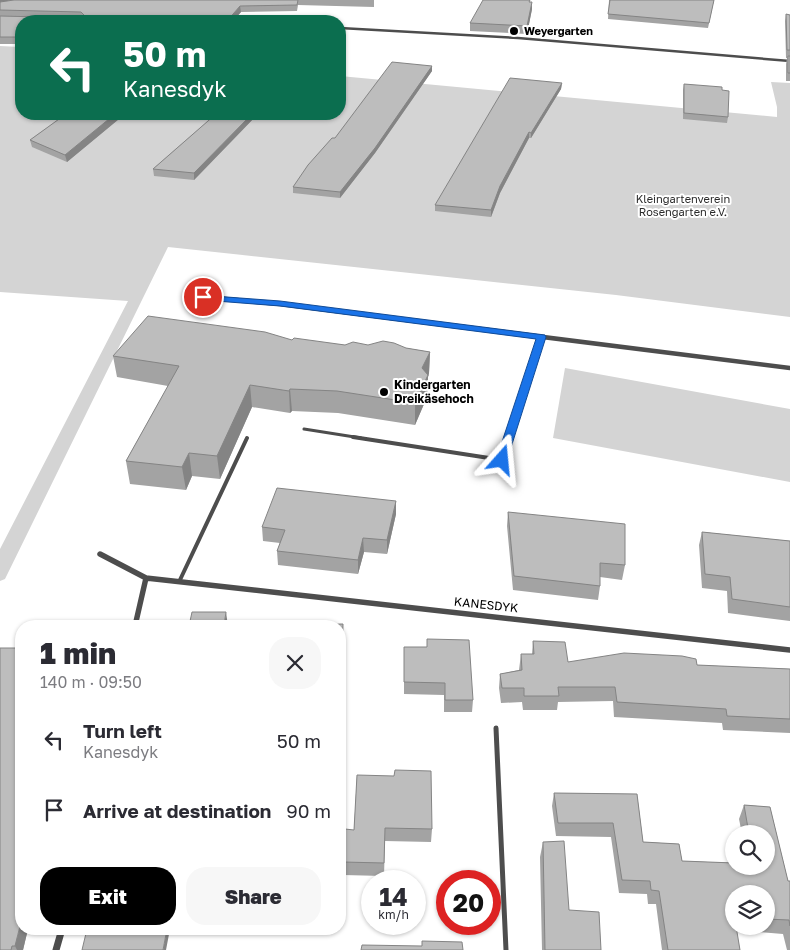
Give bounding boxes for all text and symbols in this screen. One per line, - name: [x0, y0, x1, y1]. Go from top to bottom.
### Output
- place label: Weyergarten: [524, 24, 593, 37]
- marker: Weyergarten: [508, 25, 520, 37]
- text: 50 m: [123, 33, 206, 75]
- icon: left: [40, 35, 105, 100]
- text: Kanesdyk: [123, 75, 227, 102]
- park label: Kleingartenverein Rosengarten e.V.: [636, 192, 730, 218]
- pin: [182, 276, 224, 318]
- icon: arrive: [189, 283, 217, 311]
- place label: Kindergarten Dreikäsehoch: [394, 377, 474, 406]
- marker: Kindergarten Dreikäsehoch: [378, 386, 390, 398]
- position arrow: [475, 433, 527, 485]
- street label: KANESDYK: [453, 594, 519, 615]
- text: 1 min: [40, 635, 116, 671]
- button: close: [269, 637, 321, 689]
- text: 140 m · 09:50: [40, 672, 142, 692]
- text: Turn left: [83, 719, 162, 742]
- icon: left: [40, 726, 68, 754]
- text: 50 m: [277, 729, 321, 752]
- text: Kanesdyk: [83, 742, 158, 762]
- icon: arrive: [40, 796, 68, 824]
- text: Arrive at destination: [83, 799, 271, 822]
- text: 90 m: [286, 799, 331, 822]
- map controls: [725, 825, 775, 935]
- button: search: [725, 825, 775, 875]
- button: Exit: [40, 867, 176, 925]
- button: Share: [186, 867, 321, 925]
- speed limit sign: 20: [436, 870, 501, 935]
- text: 14: [379, 881, 408, 912]
- button: layers: [725, 885, 775, 935]
- text: km/h: [378, 907, 409, 922]

